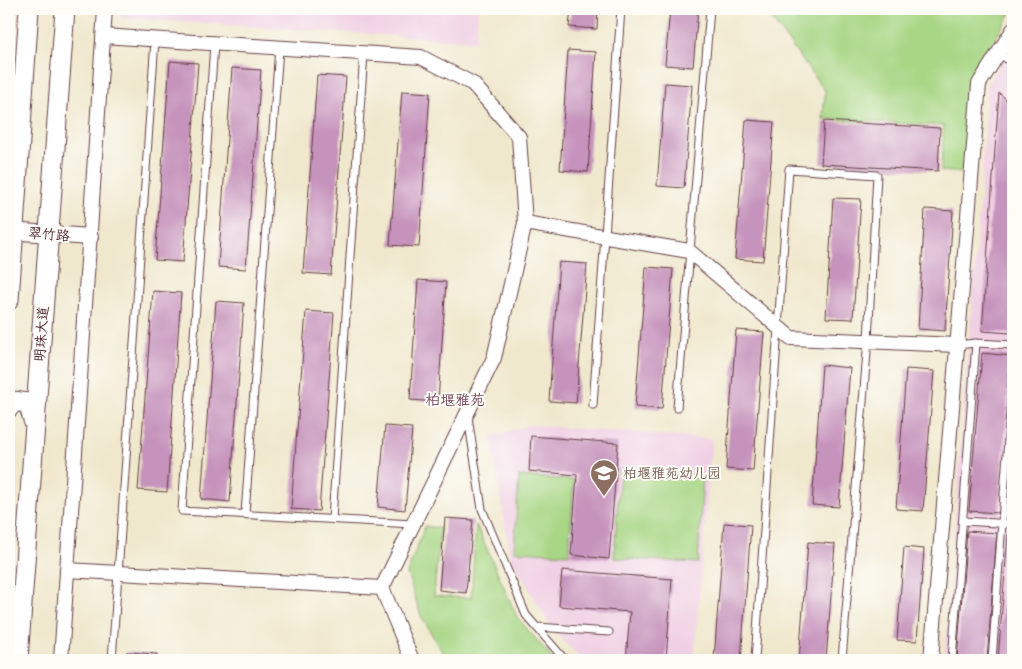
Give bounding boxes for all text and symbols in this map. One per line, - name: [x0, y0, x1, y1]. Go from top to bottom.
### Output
- street label: 翠竹路: [27, 222, 71, 245]
- street label: 明珠大道: [29, 305, 52, 363]
- district label: 柏堰雅苑: [425, 389, 485, 409]
- school or university icon: 柏堰雅苑幼儿园: [589, 458, 619, 497]
- place label: 柏堰雅苑幼儿园: [623, 463, 721, 482]

